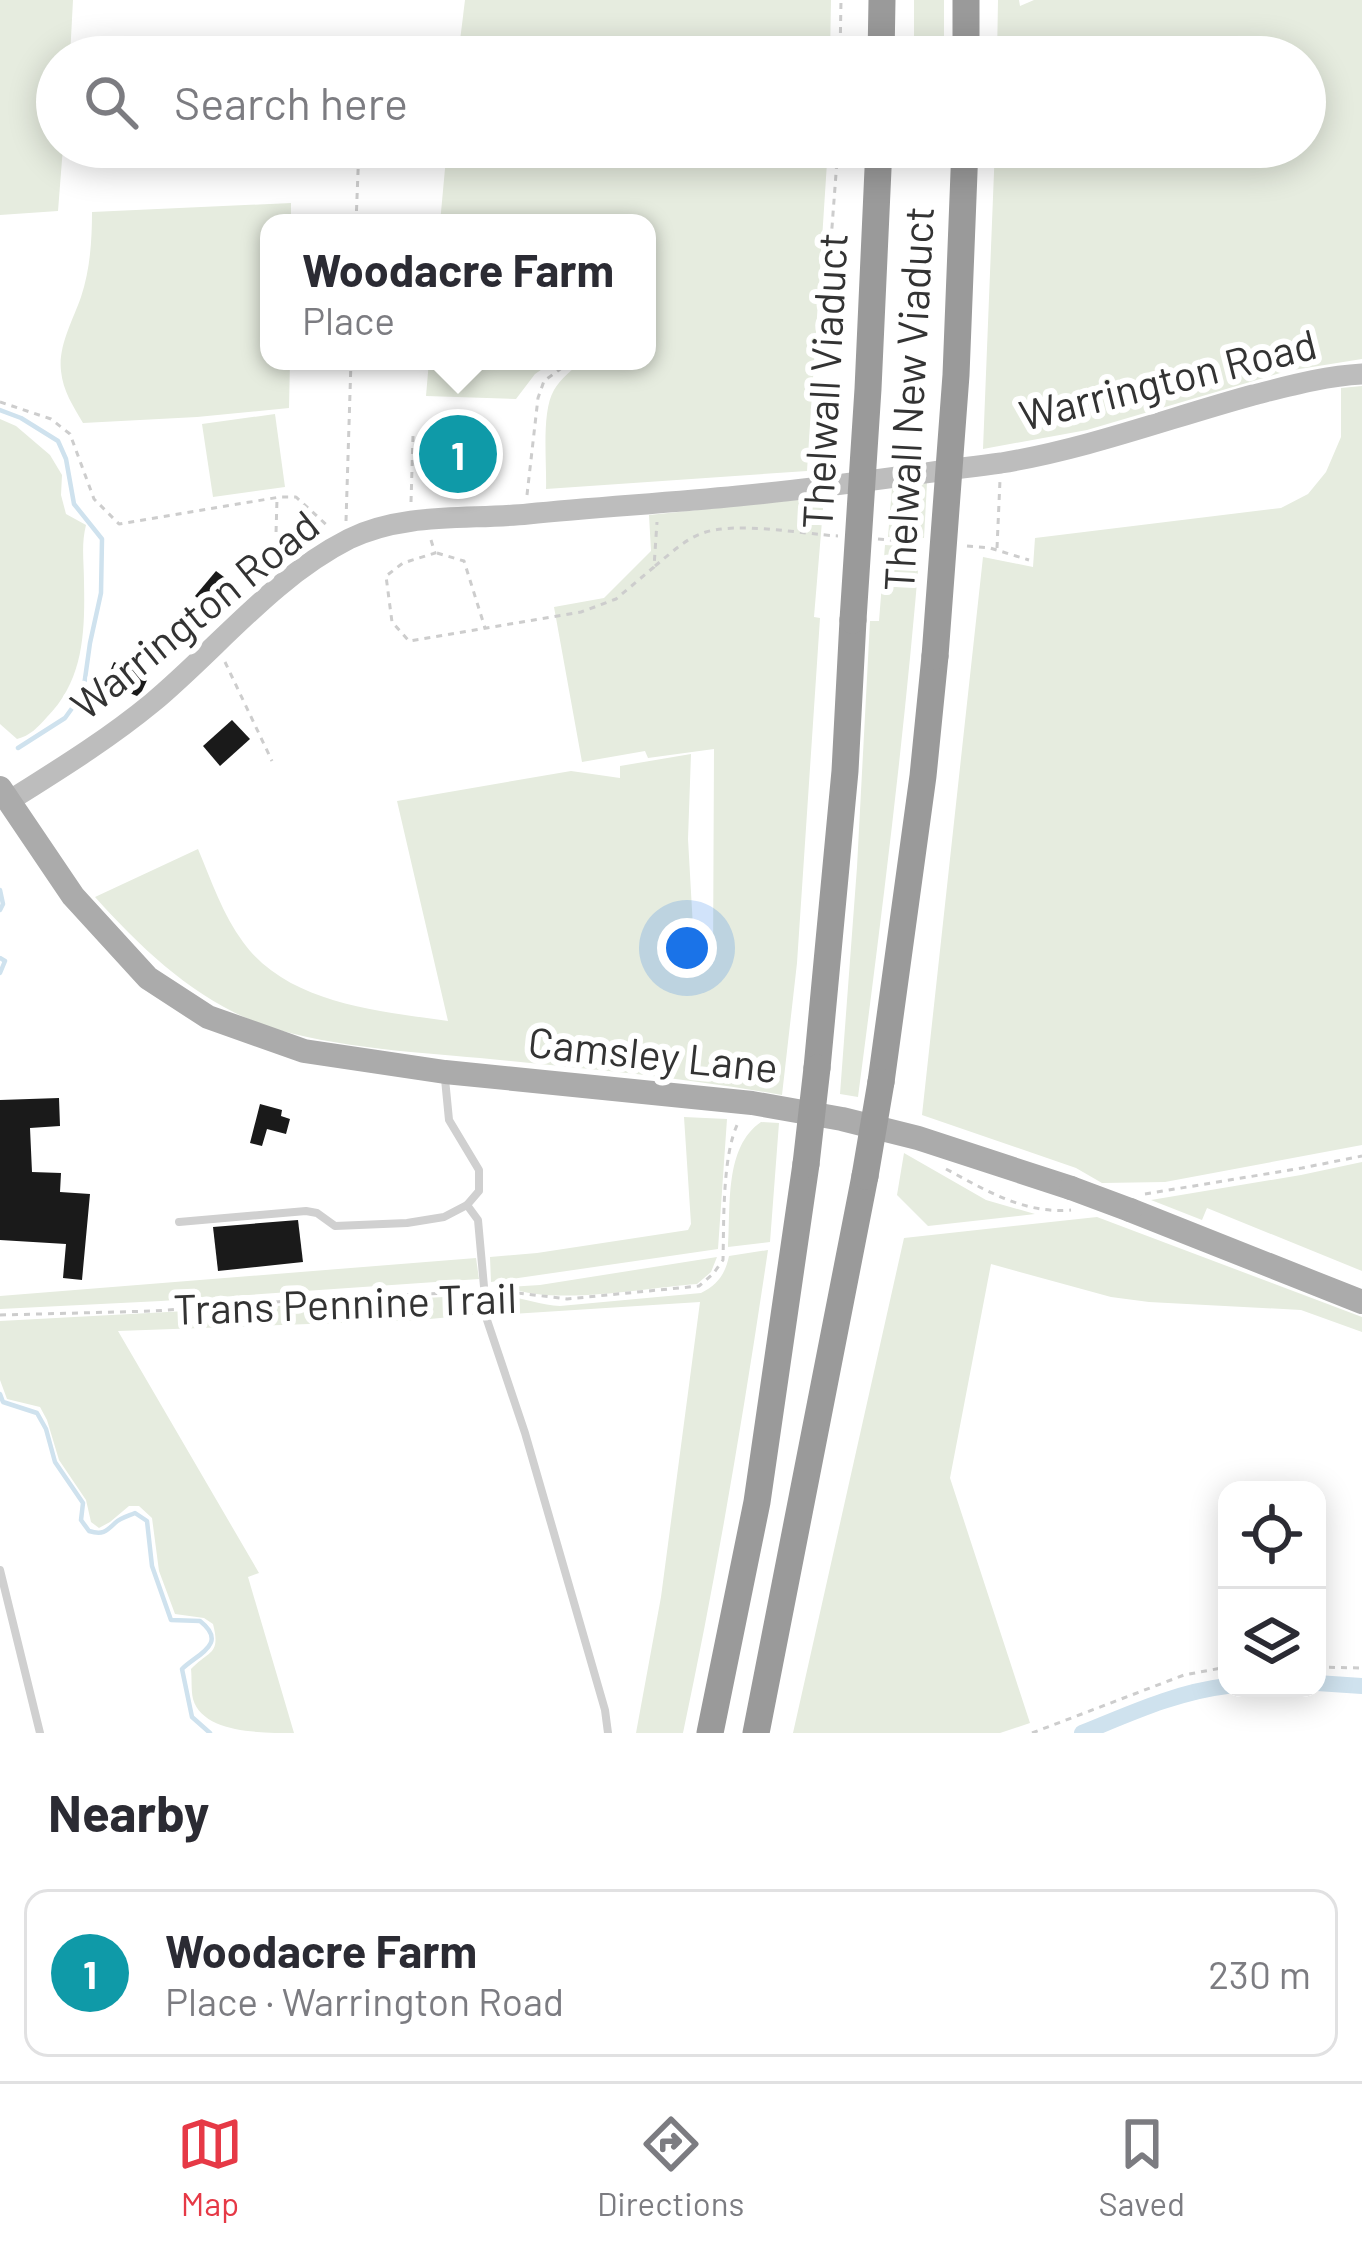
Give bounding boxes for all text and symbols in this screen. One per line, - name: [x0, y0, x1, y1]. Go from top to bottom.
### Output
- search box: [36, 36, 1326, 168]
- icon: search: [78, 69, 144, 135]
- text: Search here: [174, 75, 408, 129]
- street label: Thelwall New Viaduct: [872, 205, 942, 593]
- popup: [260, 214, 656, 370]
- street label: Thelwall Viaduct: [790, 231, 856, 530]
- text: Woodacre Farm: [302, 242, 614, 296]
- text: Place: [302, 296, 395, 343]
- street label: Warrington Road: [1014, 317, 1321, 440]
- pin: 1: [419, 409, 497, 499]
- street label: Warrington Road: [60, 498, 328, 729]
- your location: [657, 918, 717, 978]
- street label: Camsley Lane: [526, 1015, 781, 1092]
- street label: Trans Pennine Trail: [172, 1271, 518, 1333]
- map controls: [1218, 1481, 1326, 1697]
- button: locate: [1218, 1481, 1326, 1589]
- button: layers: [1218, 1589, 1326, 1697]
- text: Nearby: [48, 1781, 209, 1842]
- text: Woodacre Farm: [165, 1923, 477, 1977]
- text: 1: [83, 1950, 97, 1997]
- text: 230 m: [1208, 1950, 1311, 1997]
- text: Place · Warrington Road: [165, 1977, 564, 2024]
- tab: Map: [177, 2111, 243, 2223]
- tab: Directions: [597, 2111, 744, 2223]
- tab: Saved: [1098, 2111, 1185, 2223]

